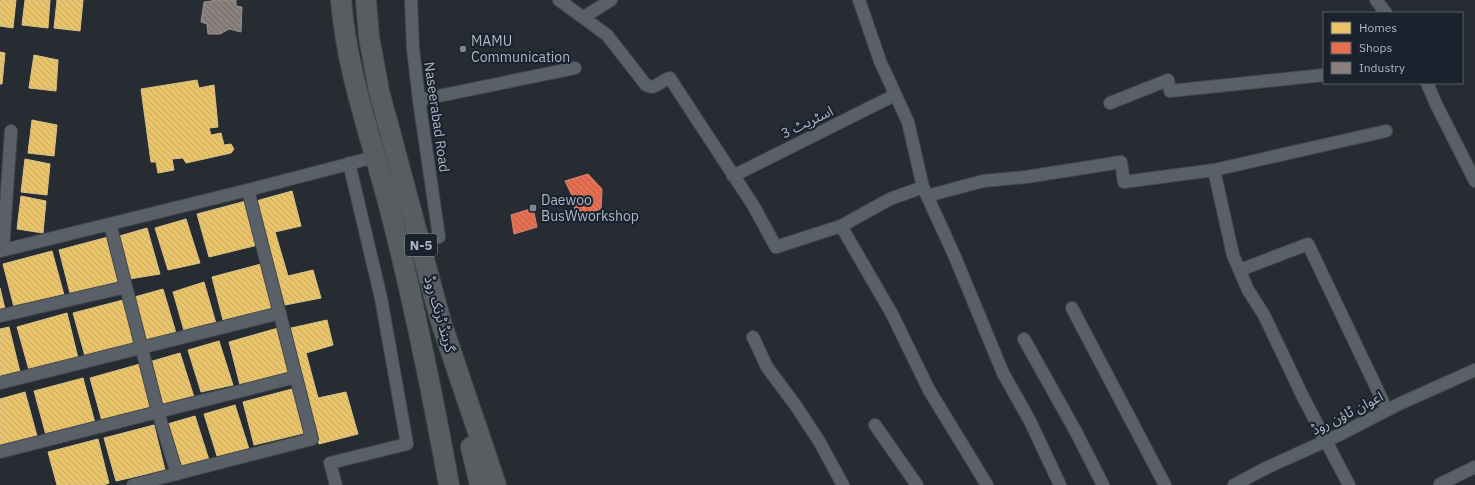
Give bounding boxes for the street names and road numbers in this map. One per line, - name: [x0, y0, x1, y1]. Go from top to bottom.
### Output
- street label: Naseerabad Road: [420, 61, 454, 173]
- street label: اسٹریٹ 3: [778, 102, 836, 142]
- road number: N-5: [405, 234, 437, 256]
- street label: گرینڈ ٹرنک روڈ: [420, 274, 460, 355]
- street label: اعوان ٹاؤن روڈ: [1308, 387, 1386, 439]

